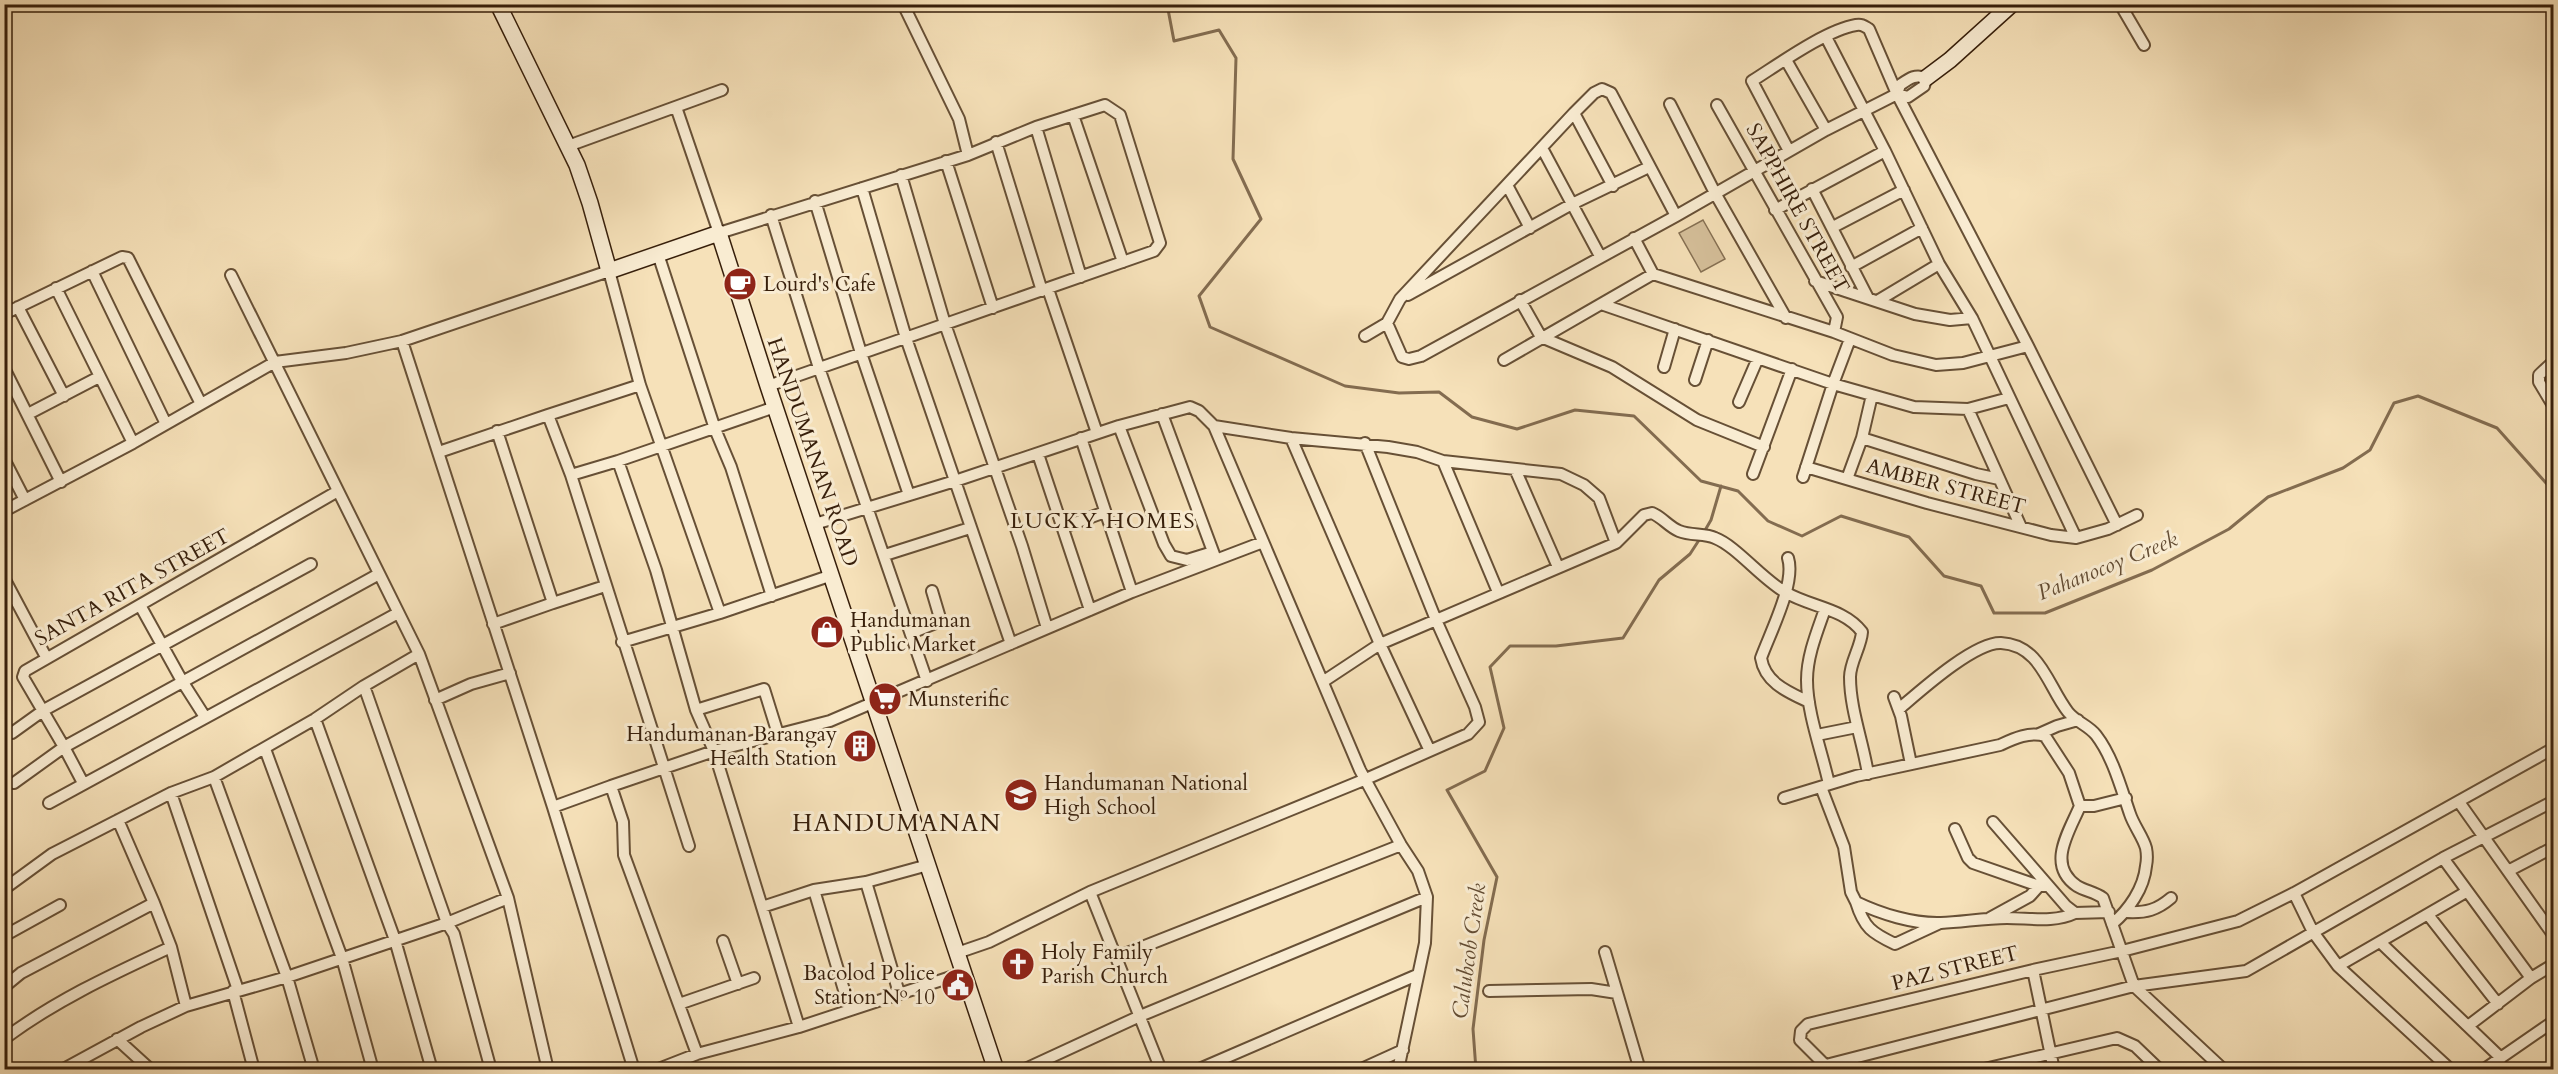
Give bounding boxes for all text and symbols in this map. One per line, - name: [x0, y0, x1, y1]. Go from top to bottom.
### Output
- street label: SAPPHIRE STREET: [1739, 118, 1856, 298]
- cafe icon: Lourd's Cafe: [722, 266, 758, 302]
- place label: Lourd's Cafe: [763, 270, 876, 299]
- street label: HANDUMANAN ROAD: [760, 334, 865, 571]
- street label: AMBER STREET: [1863, 451, 2029, 522]
- district label: LUCKY HOMES: [1010, 506, 1196, 536]
- street label: SANTA RITA STREET: [30, 522, 235, 653]
- water label: Pahanocoy Creek: [2033, 524, 2182, 608]
- place label: Handumanan Public Market: [850, 606, 976, 659]
- shop icon: Handumanan Public Market: [809, 614, 845, 650]
- supermarket icon: Munsterific: [867, 681, 903, 717]
- place label: Munsterific: [908, 685, 1009, 714]
- place label: Handumanan Barangay Health Station: [626, 720, 837, 773]
- building icon: Handumanan Barangay Health Station: [842, 728, 878, 764]
- place label: Handumanan National High School: [1044, 769, 1248, 822]
- school or university icon: Handumanan National High School: [1003, 777, 1039, 813]
- district label: HANDUMANAN: [792, 807, 1002, 840]
- water label: Calubcob Creek: [1445, 881, 1493, 1021]
- place label: Holy Family Parish Church: [1041, 938, 1169, 991]
- street label: PAZ STREET: [1889, 939, 2022, 998]
- church icon: Holy Family Parish Church: [1000, 946, 1036, 982]
- place label: Bacolod Police Station № 10: [803, 959, 935, 1012]
- public building icon: Bacolod Police Station № 10: [940, 967, 976, 1003]

